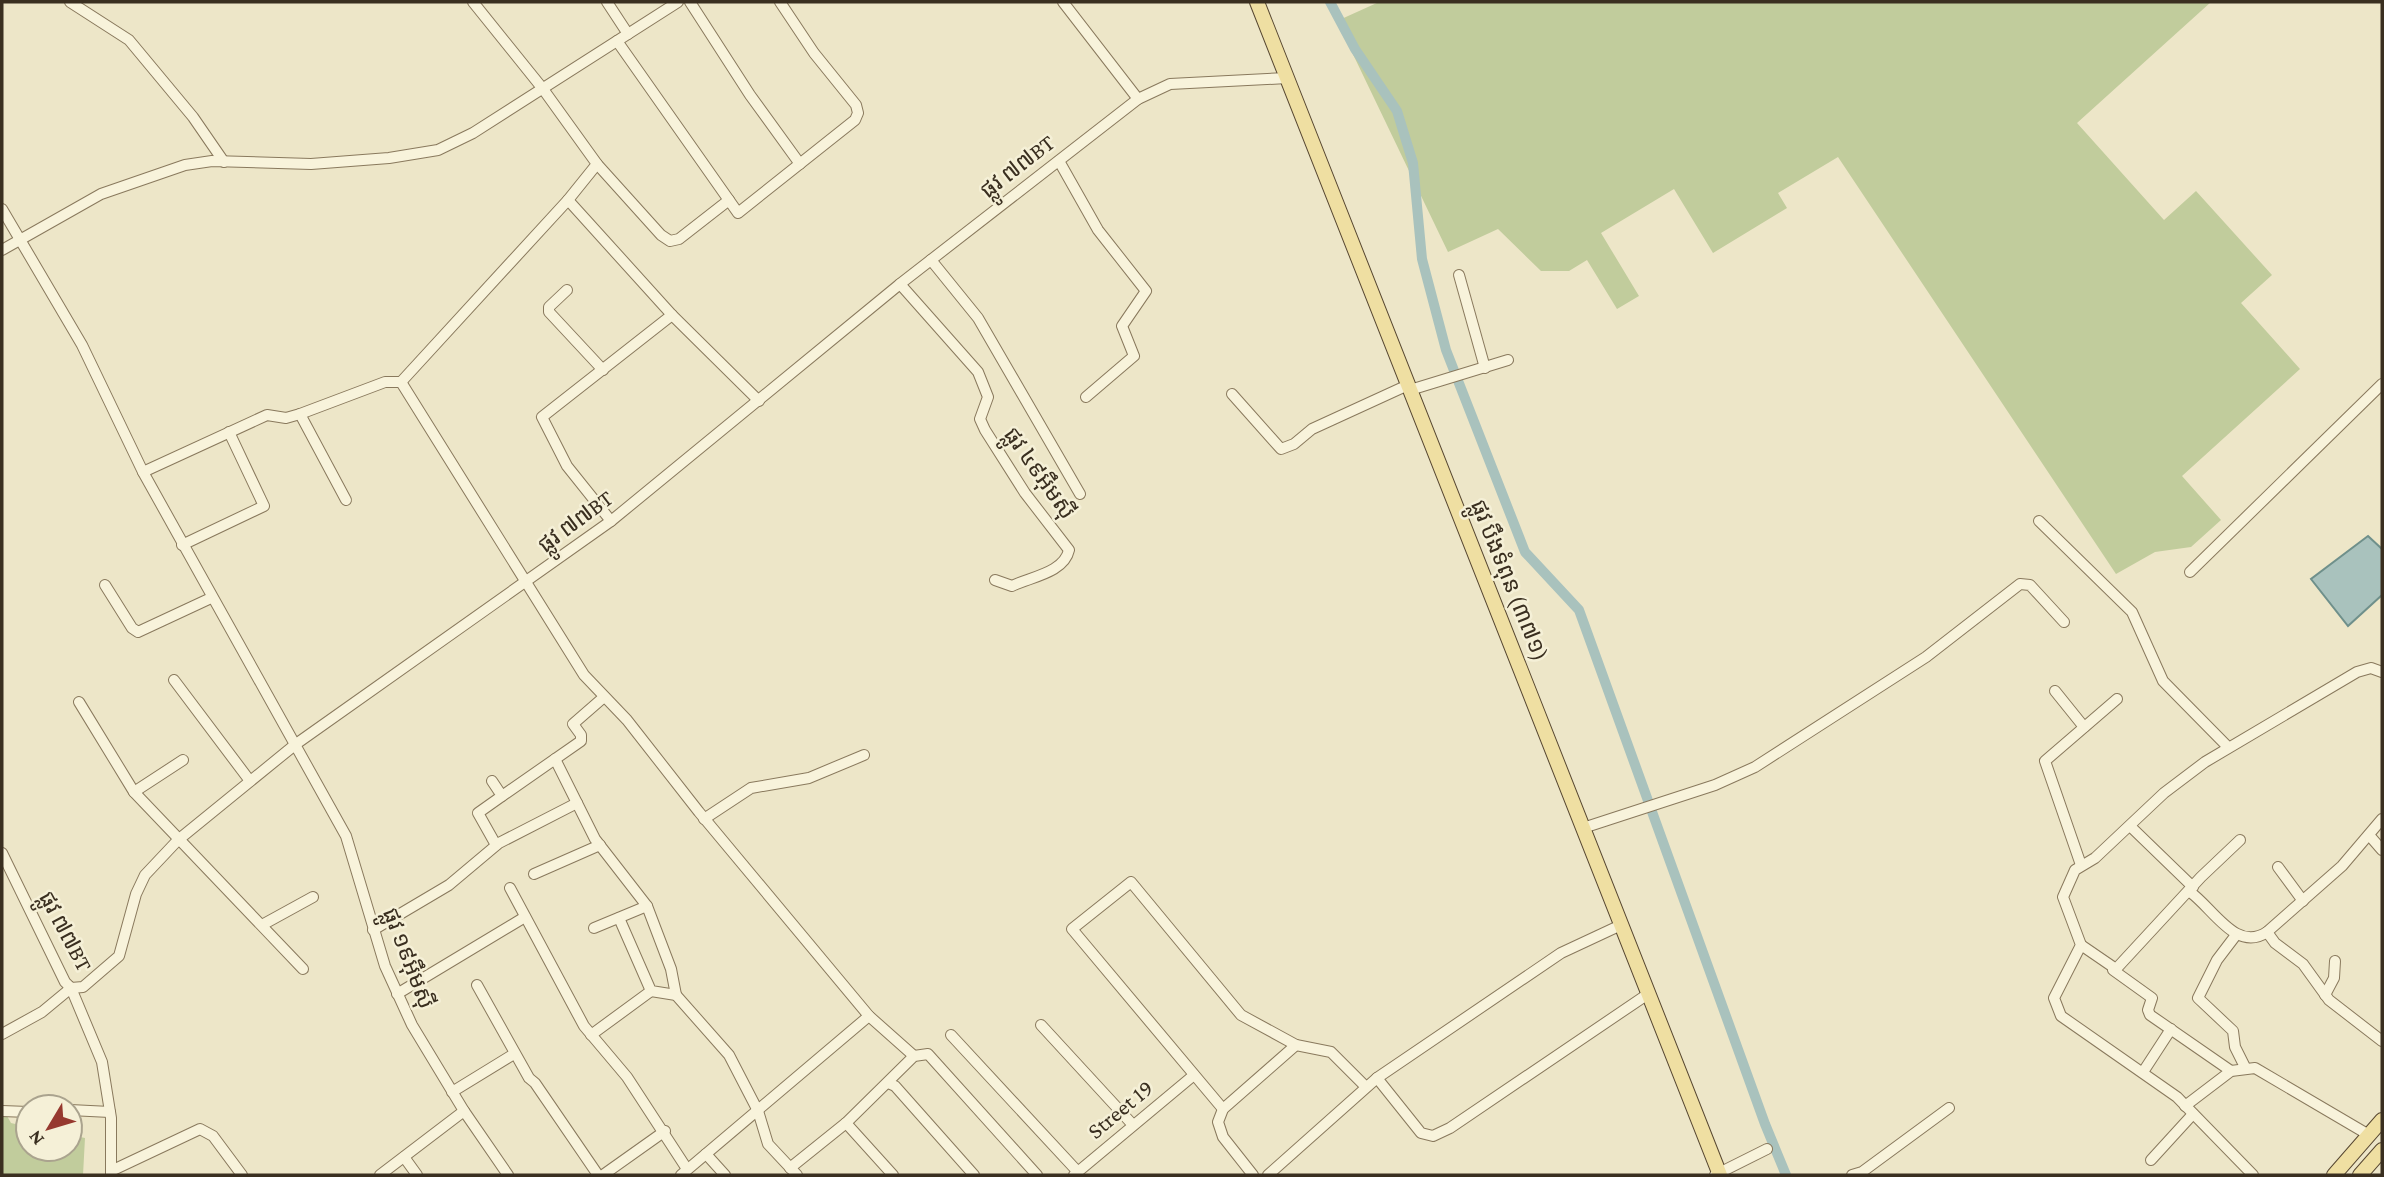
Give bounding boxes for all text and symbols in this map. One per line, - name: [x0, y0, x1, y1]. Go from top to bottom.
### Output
- street label: ផ្លូវ ៧៧BT: [975, 129, 1065, 210]
- street label: ផ្លូវ ៤៩អ៊ឹមស៊ី: [992, 421, 1082, 529]
- street label: ផ្លូវ ៧៧BT: [532, 484, 623, 565]
- street label: ផ្លូវ បឹងទំពុន (៣៧១): [1458, 495, 1555, 668]
- street label: ផ្លូវ ៧៧BT: [26, 886, 98, 980]
- street label: ផ្លូវ ១៩អ៊ឹមស៊ី: [370, 903, 441, 1015]
- street label: Street 19: [1082, 1074, 1158, 1144]
- north arrow: [14, 1093, 84, 1163]
- text: N: [24, 1127, 48, 1150]

